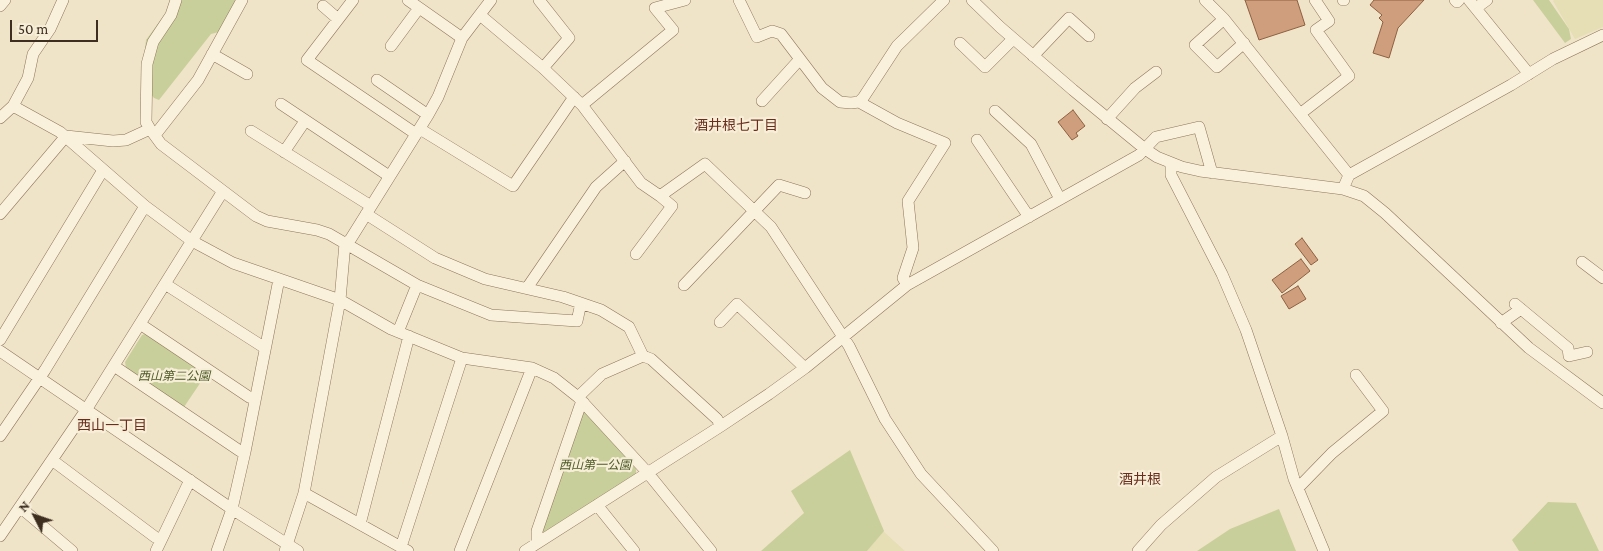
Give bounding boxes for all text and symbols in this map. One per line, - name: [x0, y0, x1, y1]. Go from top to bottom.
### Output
- scale bar: [12, 10, 100, 42]
- text: 50 m: [18, 21, 48, 37]
- district label: 酒井根七丁目: [694, 118, 778, 134]
- park label: 西山第二公園: [138, 369, 210, 383]
- district label: 西山一丁目: [77, 418, 147, 434]
- park label: 西山第一公園: [559, 458, 631, 472]
- district label: 酒井根: [1119, 472, 1161, 488]
- north arrow: [10, 491, 60, 541]
- text: N: [15, 497, 33, 515]

